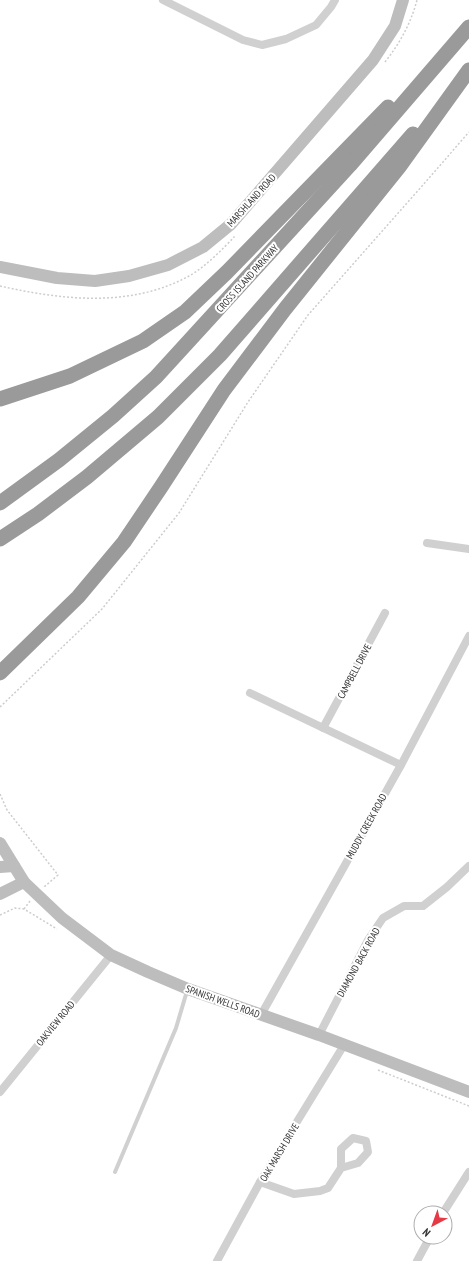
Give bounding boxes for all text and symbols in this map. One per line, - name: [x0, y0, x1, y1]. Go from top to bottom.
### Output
- street label: MARSHLAND ROAD: [224, 171, 279, 230]
- street label: CROSS ISLAND PARKWAY: [213, 241, 282, 315]
- street label: CAMPBELL DRIVE: [335, 642, 374, 701]
- street label: MUDDY CREEK ROAD: [343, 791, 390, 861]
- street label: DIAMOND BACK ROAD: [334, 925, 383, 999]
- street label: SPANISH WELLS ROAD: [184, 982, 262, 1021]
- street label: OAKVIEW ROAD: [33, 998, 78, 1049]
- street label: OAK MARSH DRIVE: [257, 1121, 302, 1184]
- north arrow: [413, 1205, 453, 1245]
- text: N: [420, 1225, 433, 1240]

